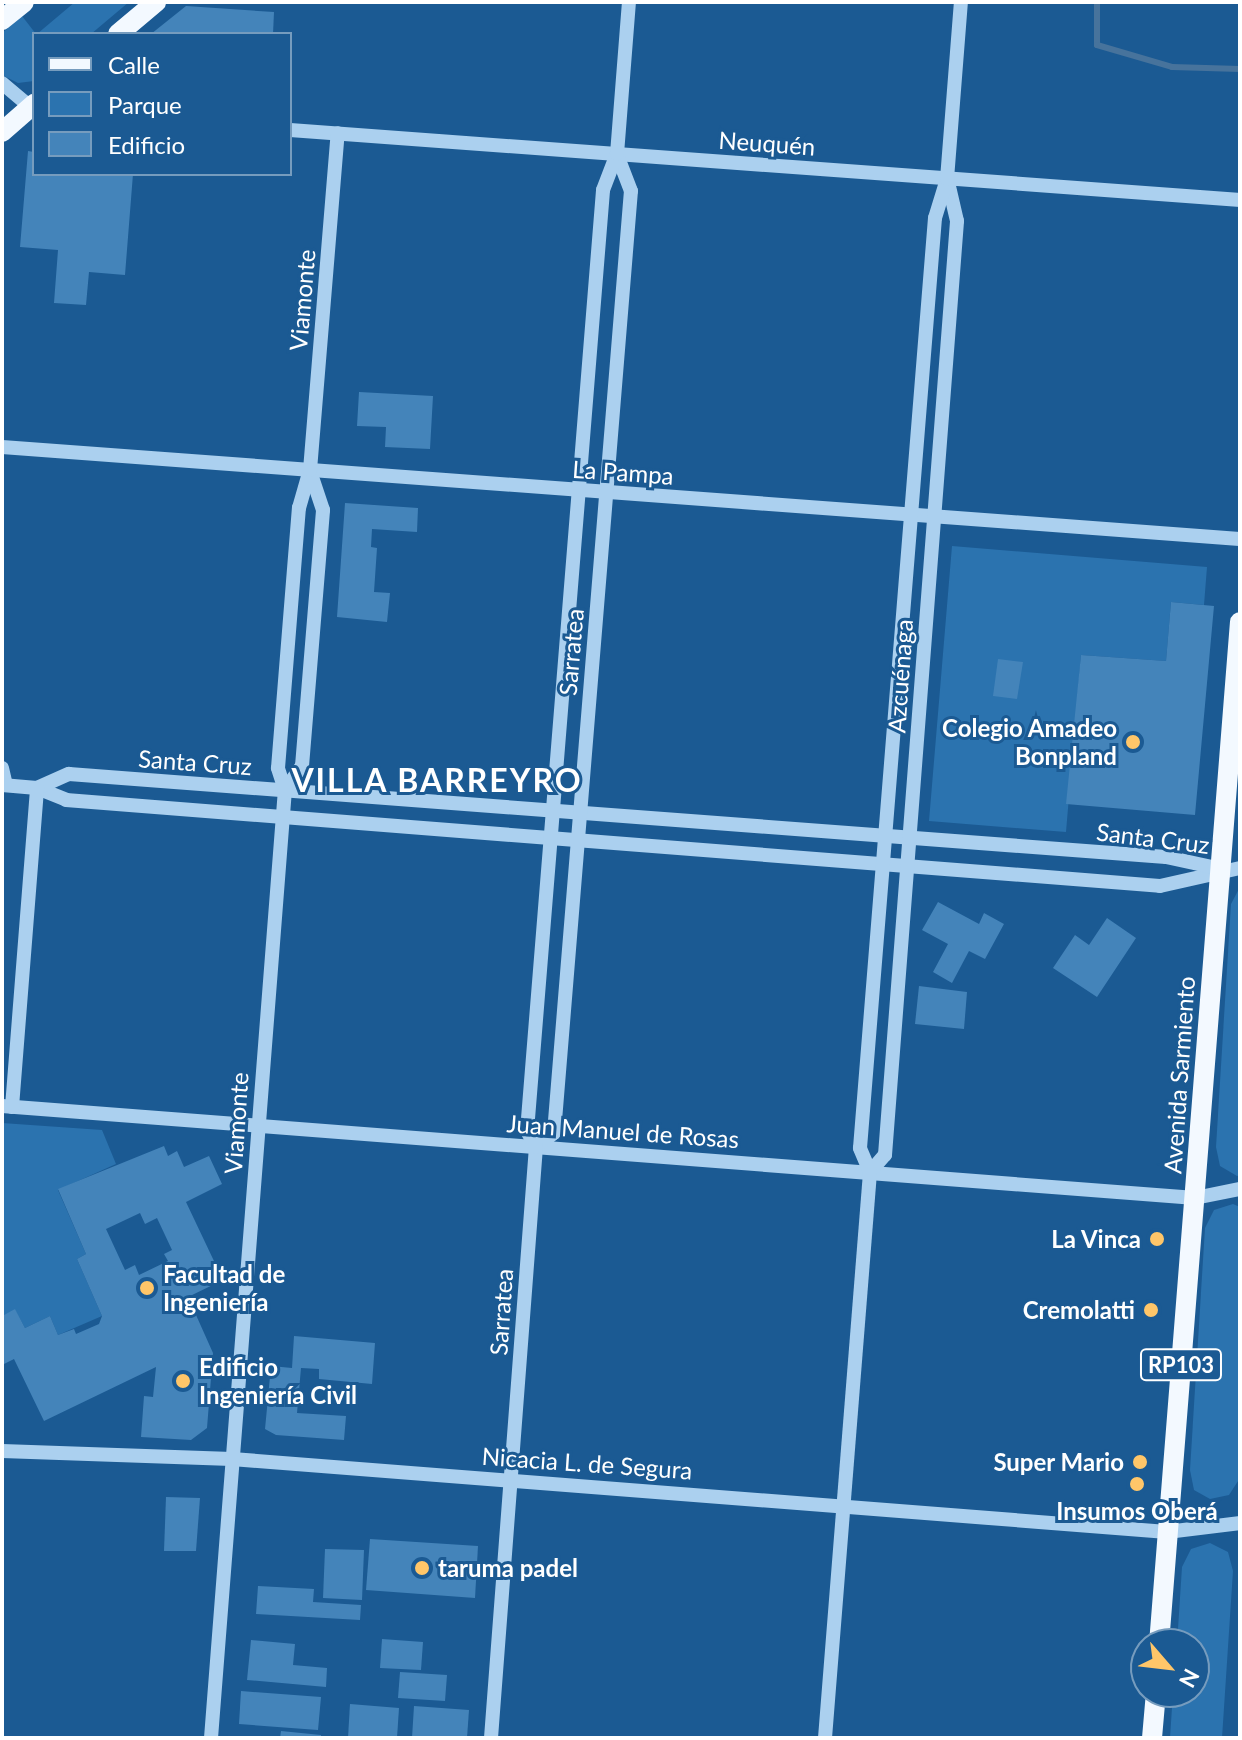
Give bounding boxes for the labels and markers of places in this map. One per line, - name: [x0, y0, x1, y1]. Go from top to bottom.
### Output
- place label: Colegio Amadeo Bonpland: [941, 714, 1117, 770]
- marker: Colegio Amadeo Bonpland: [1124, 733, 1142, 751]
- place label: La Vinca: [1050, 1225, 1141, 1253]
- marker: La Vinca: [1148, 1230, 1166, 1248]
- place label: Facultad de Ingeniería: [163, 1260, 285, 1316]
- marker: Facultad de Ingeniería: [138, 1279, 156, 1297]
- place label: Cremolatti: [1023, 1296, 1135, 1324]
- marker: Cremolatti: [1142, 1301, 1160, 1319]
- place label: Edificio Ingeniería Civil: [199, 1353, 357, 1409]
- marker: Edificio Ingeniería Civil: [174, 1372, 192, 1390]
- place label: Super Mario: [993, 1448, 1124, 1476]
- marker: Super Mario: [1131, 1453, 1149, 1471]
- marker: Insumos Oberá: [1128, 1475, 1146, 1493]
- place label: Insumos Oberá: [1056, 1497, 1218, 1525]
- place label: taruma padel: [438, 1554, 578, 1582]
- marker: taruma padel: [413, 1559, 431, 1577]

